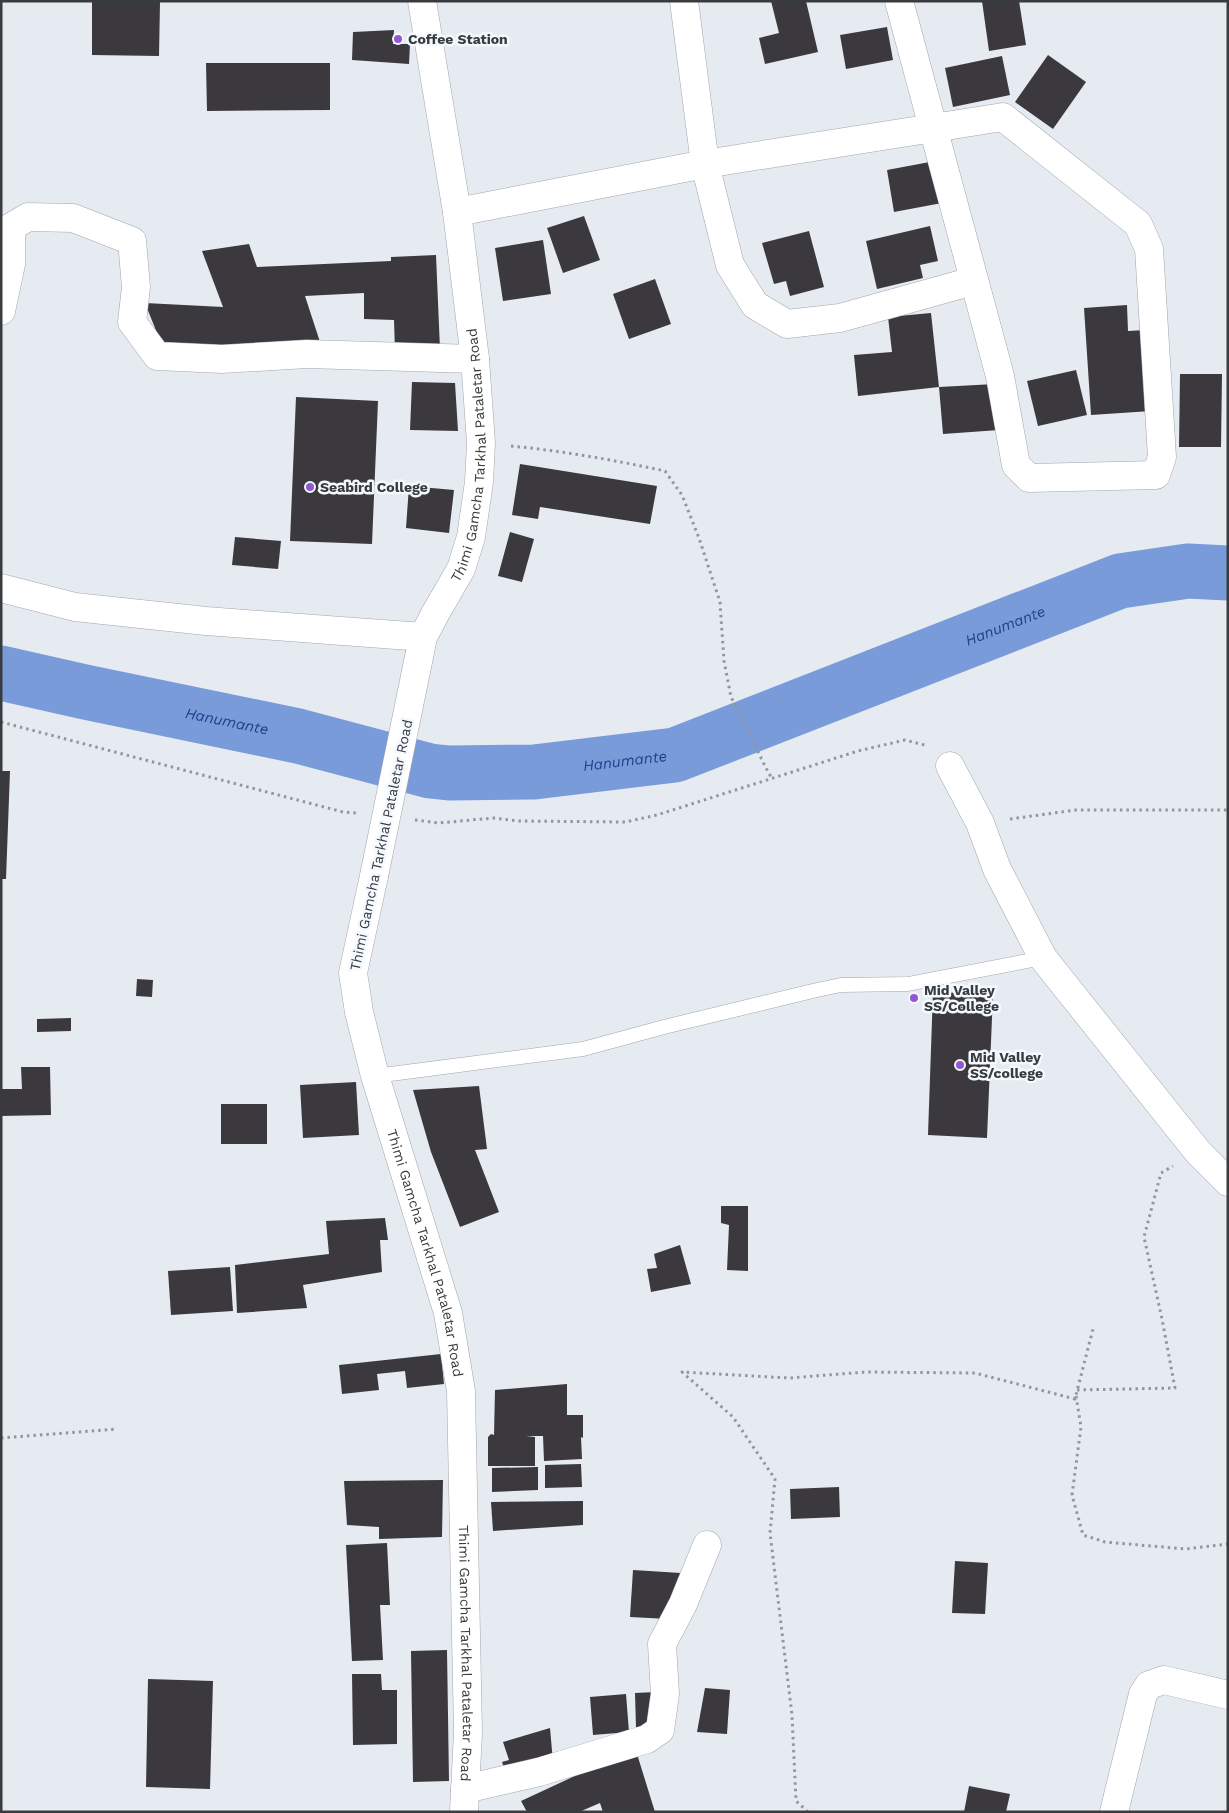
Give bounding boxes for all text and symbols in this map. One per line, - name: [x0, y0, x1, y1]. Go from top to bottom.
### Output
- place label: Coffee Station: [408, 31, 508, 47]
- marker: Coffee Station: [392, 33, 404, 45]
- street label: Thimi Gamcha Tarkhal Pataletar Road: [447, 328, 489, 585]
- place label: Seabird College: [320, 479, 428, 495]
- marker: Seabird College: [304, 481, 316, 493]
- water label: Hanumante: [963, 602, 1048, 650]
- water label: Hanumante: [184, 704, 270, 739]
- street label: Thimi Gamcha Tarkhal Pataletar Road: [347, 718, 415, 972]
- water label: Hanumante: [582, 747, 668, 775]
- place label: Mid Valley SS/College: [924, 982, 999, 1014]
- marker: Mid Valley SS/College: [908, 992, 920, 1004]
- place label: Mid Valley SS/college: [970, 1049, 1043, 1081]
- marker: Mid Valley SS/college: [954, 1059, 966, 1071]
- street label: Thimi Gamcha Tarkhal Pataletar Road: [384, 1127, 467, 1378]
- street label: Thimi Gamcha Tarkhal Pataletar Road: [456, 1525, 476, 1782]

